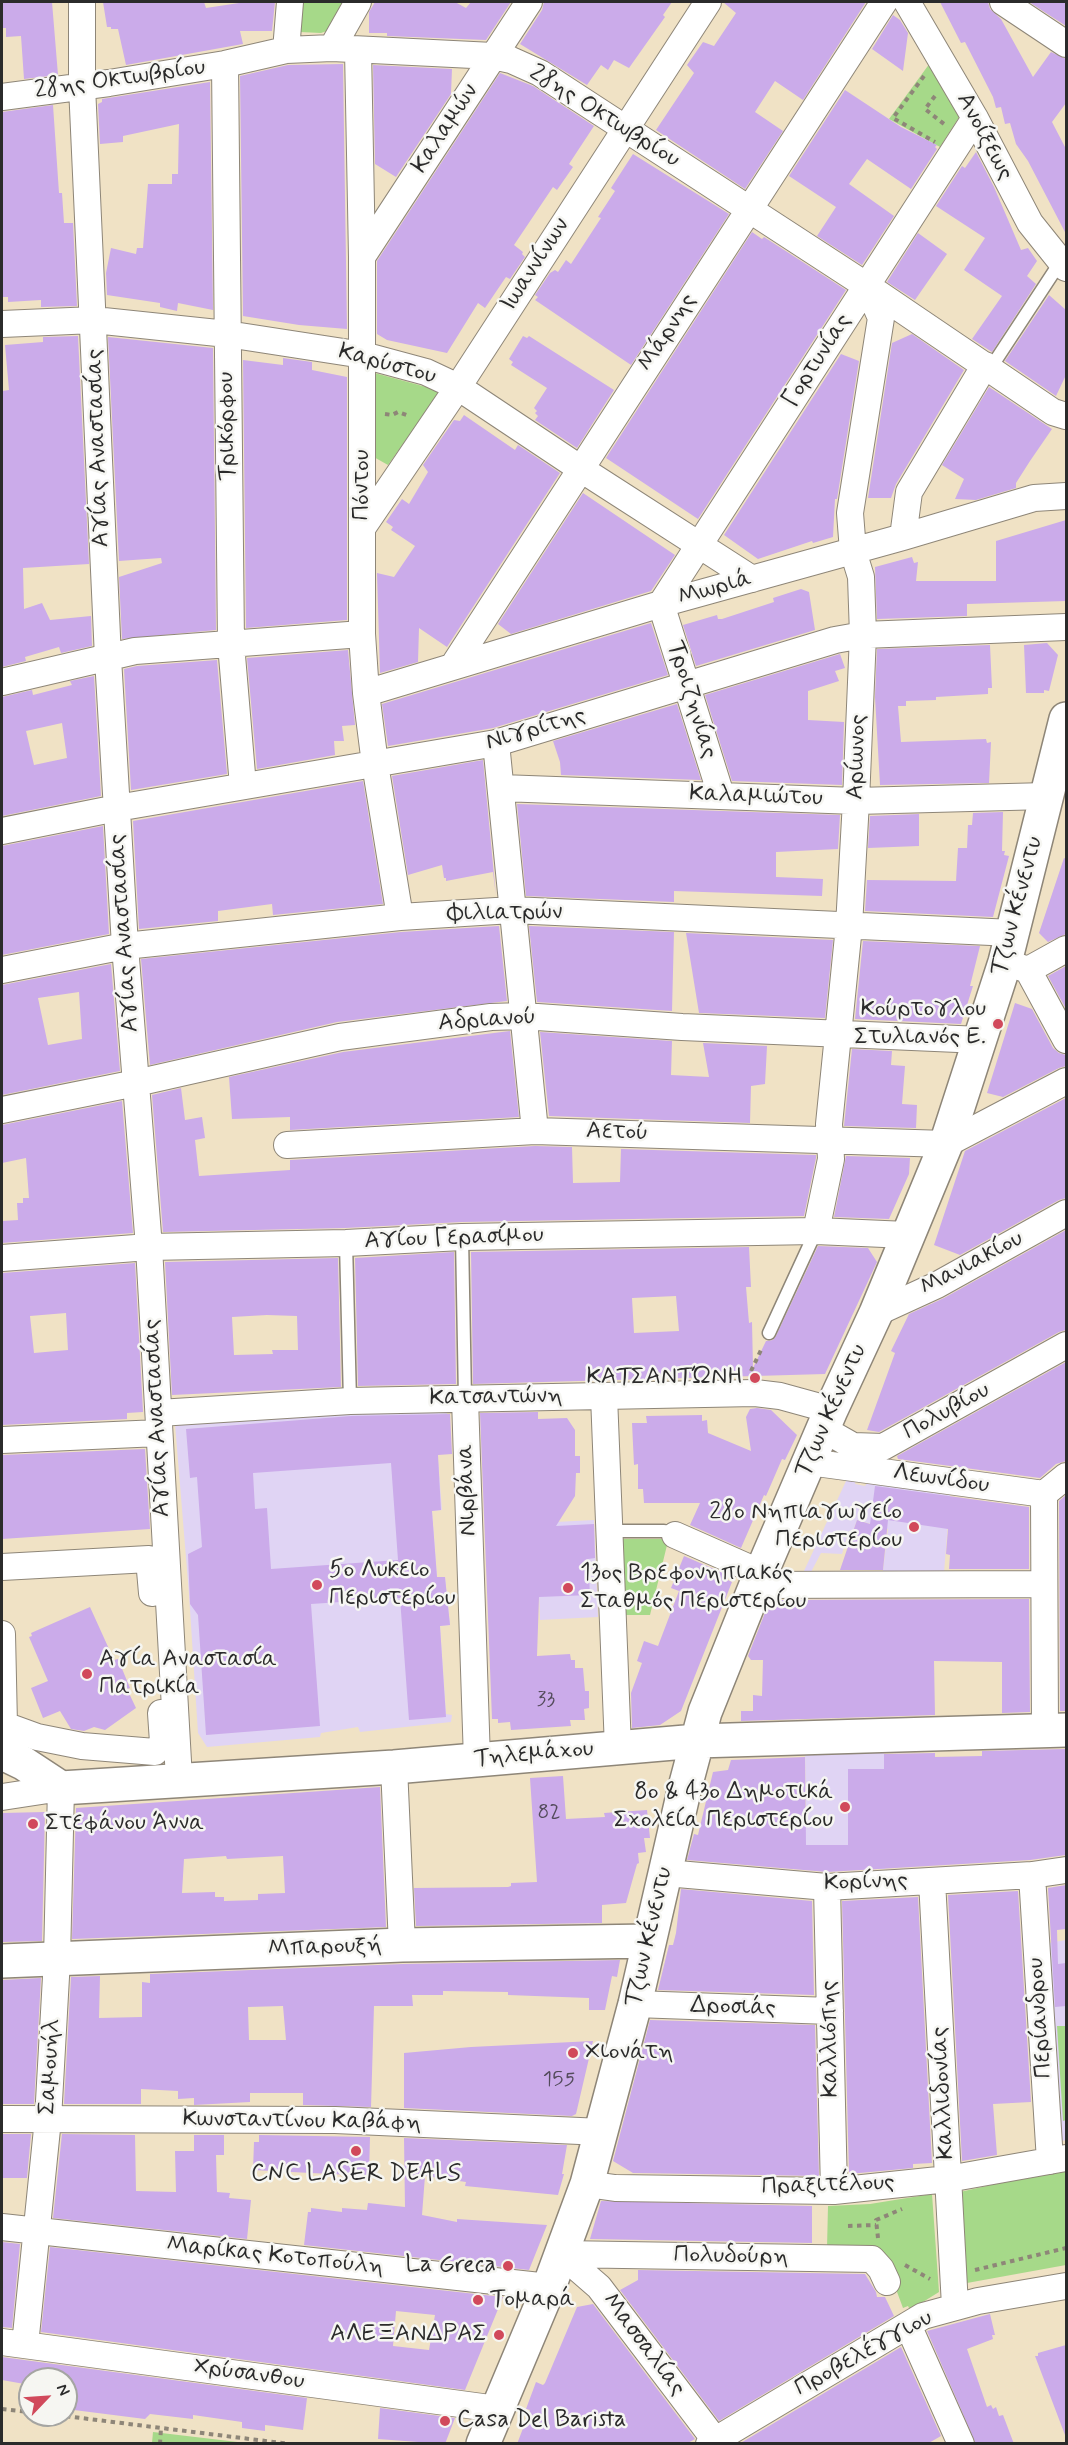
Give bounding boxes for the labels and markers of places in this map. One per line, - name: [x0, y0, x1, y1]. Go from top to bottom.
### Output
- place label: Κούρτογλου Στυλιανός Ε.: [854, 996, 986, 1052]
- marker: Κούρτογλου Στυλιανός Ε.: [991, 1017, 1005, 1031]
- place label: ΚΑΤΣΑΝΤΏΝΗ: [586, 1364, 743, 1392]
- marker: ΚΑΤΣΑΝΤΏΝΗ: [748, 1371, 762, 1385]
- place label: 28ο Νηπιαγωγείο Περιστερίου: [709, 1499, 902, 1555]
- marker: 28ο Νηπιαγωγείο Περιστερίου: [907, 1520, 921, 1534]
- place label: 5ο Λυκειο Περιστερίου: [329, 1557, 456, 1613]
- place label: 13ος Βρεφονηπιακός Σταθμός Περιστερίου: [580, 1560, 806, 1616]
- marker: 5ο Λυκειο Περιστερίου: [310, 1578, 324, 1592]
- marker: 13ος Βρεφονηπιακός Σταθμός Περιστερίου: [561, 1581, 575, 1595]
- place label: Αγία Αναστασία Πατρικία: [99, 1646, 277, 1702]
- marker: Αγία Αναστασία Πατρικία: [80, 1667, 94, 1681]
- place label: 8ο & 43ο Δημοτικά Σχολεία Περιστερίου: [613, 1779, 833, 1835]
- marker: 8ο & 43ο Δημοτικά Σχολεία Περιστερίου: [838, 1800, 852, 1814]
- place label: Στεφάνου Άννα: [45, 1810, 204, 1838]
- marker: Στεφάνου Άννα: [26, 1817, 40, 1831]
- place label: Χιονάτη: [585, 2039, 673, 2067]
- marker: Χιονάτη: [566, 2046, 580, 2060]
- marker: CNC LASER DEALS: [349, 2144, 363, 2158]
- place label: CNC LASER DEALS: [251, 2161, 461, 2189]
- place label: La Greca: [405, 2252, 496, 2280]
- marker: La Greca: [501, 2259, 515, 2273]
- place label: Τομαρά: [490, 2286, 575, 2314]
- marker: Τομαρά: [471, 2293, 485, 2307]
- place label: ΑΛΕΞΑΝΔΡΑΣ: [330, 2321, 487, 2349]
- marker: ΑΛΕΞΑΝΔΡΑΣ: [492, 2328, 506, 2342]
- place label: Casa Del Barista: [457, 2407, 626, 2435]
- marker: Casa Del Barista: [438, 2414, 452, 2428]

